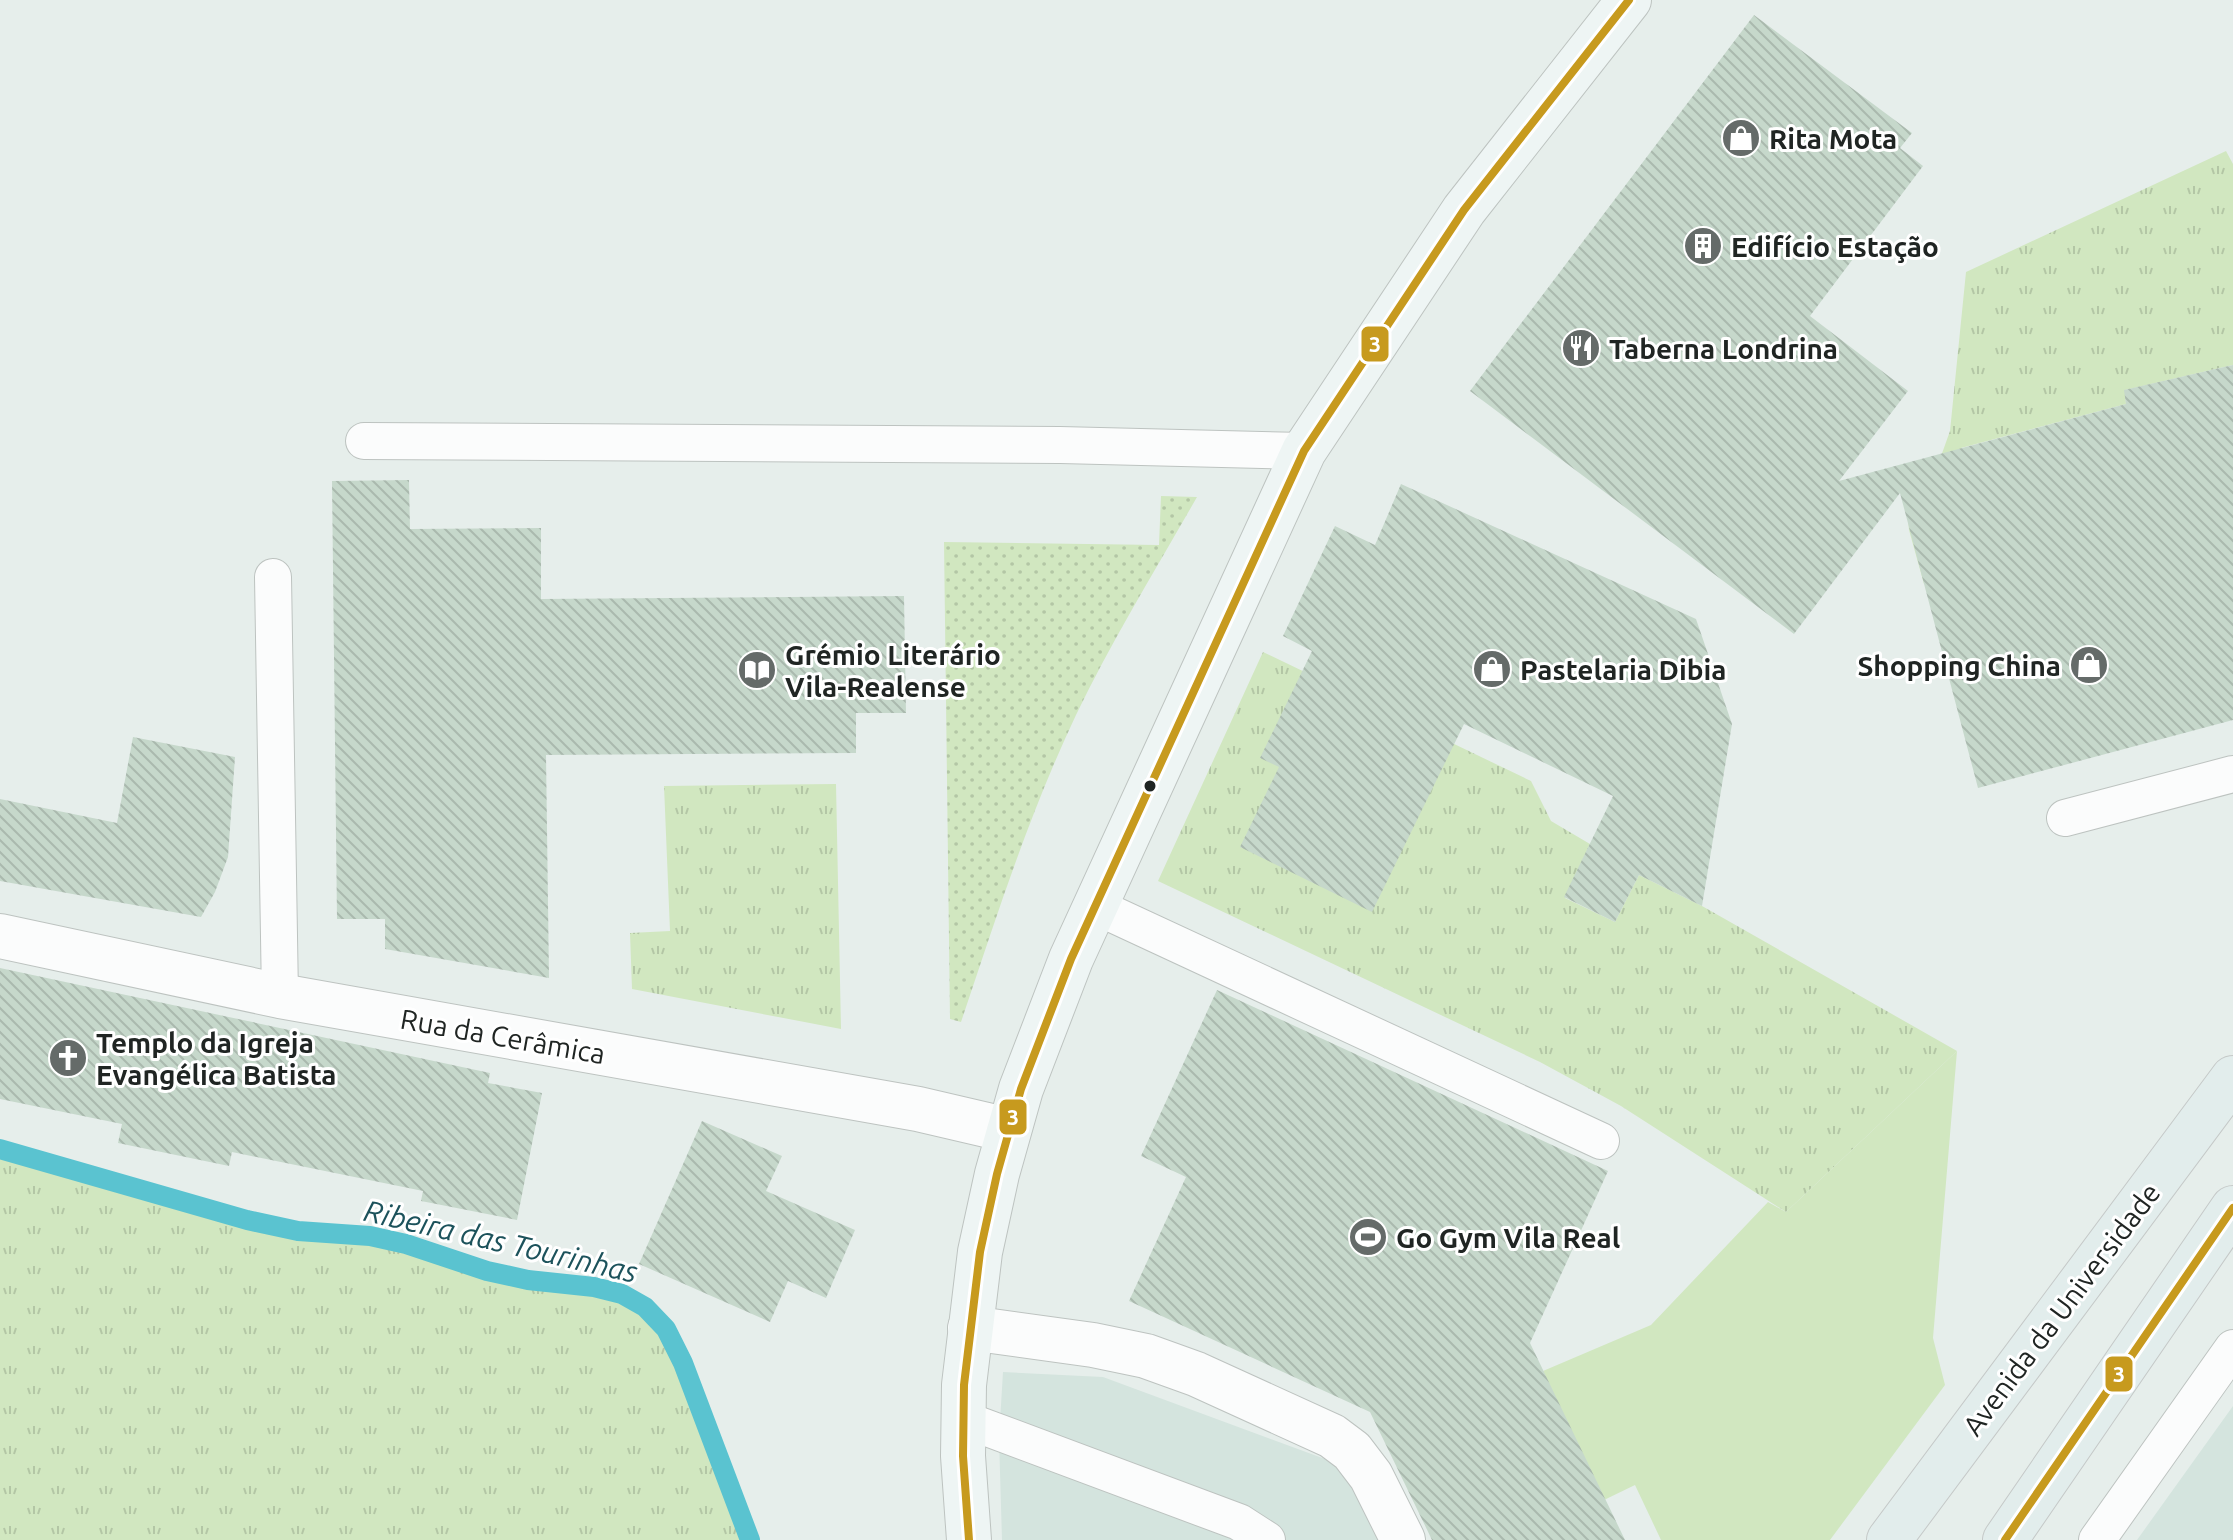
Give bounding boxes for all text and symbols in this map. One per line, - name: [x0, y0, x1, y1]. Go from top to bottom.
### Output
- shop icon: Rita Mota: [1720, 117, 1762, 159]
- place label: Rita Mota: [1769, 123, 1897, 154]
- building icon: Edifício Estação: [1682, 225, 1724, 267]
- place label: Edifício Estação: [1731, 231, 1939, 263]
- line badge: 3: [1360, 325, 1390, 363]
- restaurant icon: Taberna Londrina: [1560, 327, 1602, 369]
- text: 3: [1369, 331, 1381, 356]
- place label: Taberna Londrina: [1609, 333, 1838, 364]
- place label: Grémio Literário Vila-Realense: [785, 639, 1001, 702]
- shop icon: Shopping China: [2068, 644, 2110, 686]
- shop icon: Pastelaria Dibia: [1471, 648, 1513, 690]
- library icon: Grémio Literário Vila-Realense: [736, 649, 778, 691]
- place label: Shopping China: [1857, 650, 2061, 681]
- place label: Pastelaria Dibia: [1520, 654, 1727, 685]
- unlabelled marker: [1142, 778, 1158, 794]
- street label: Rua da Cerâmica: [398, 1003, 608, 1069]
- place label: Templo da Igreja Evangélica Batista: [96, 1027, 337, 1090]
- church icon: Templo da Igreja Evangélica Batista: [47, 1037, 89, 1079]
- line badge: 3: [998, 1098, 1028, 1136]
- text: 3: [1007, 1104, 1019, 1129]
- street label: Avenida da Universidade: [1956, 1177, 2166, 1441]
- water label: Ribeira das Tourinhas: [361, 1193, 641, 1289]
- sports icon: Go Gym Vila Real: [1347, 1216, 1389, 1258]
- place label: Go Gym Vila Real: [1396, 1222, 1620, 1253]
- line badge: 3: [2104, 1355, 2134, 1393]
- text: 3: [2113, 1361, 2125, 1386]

